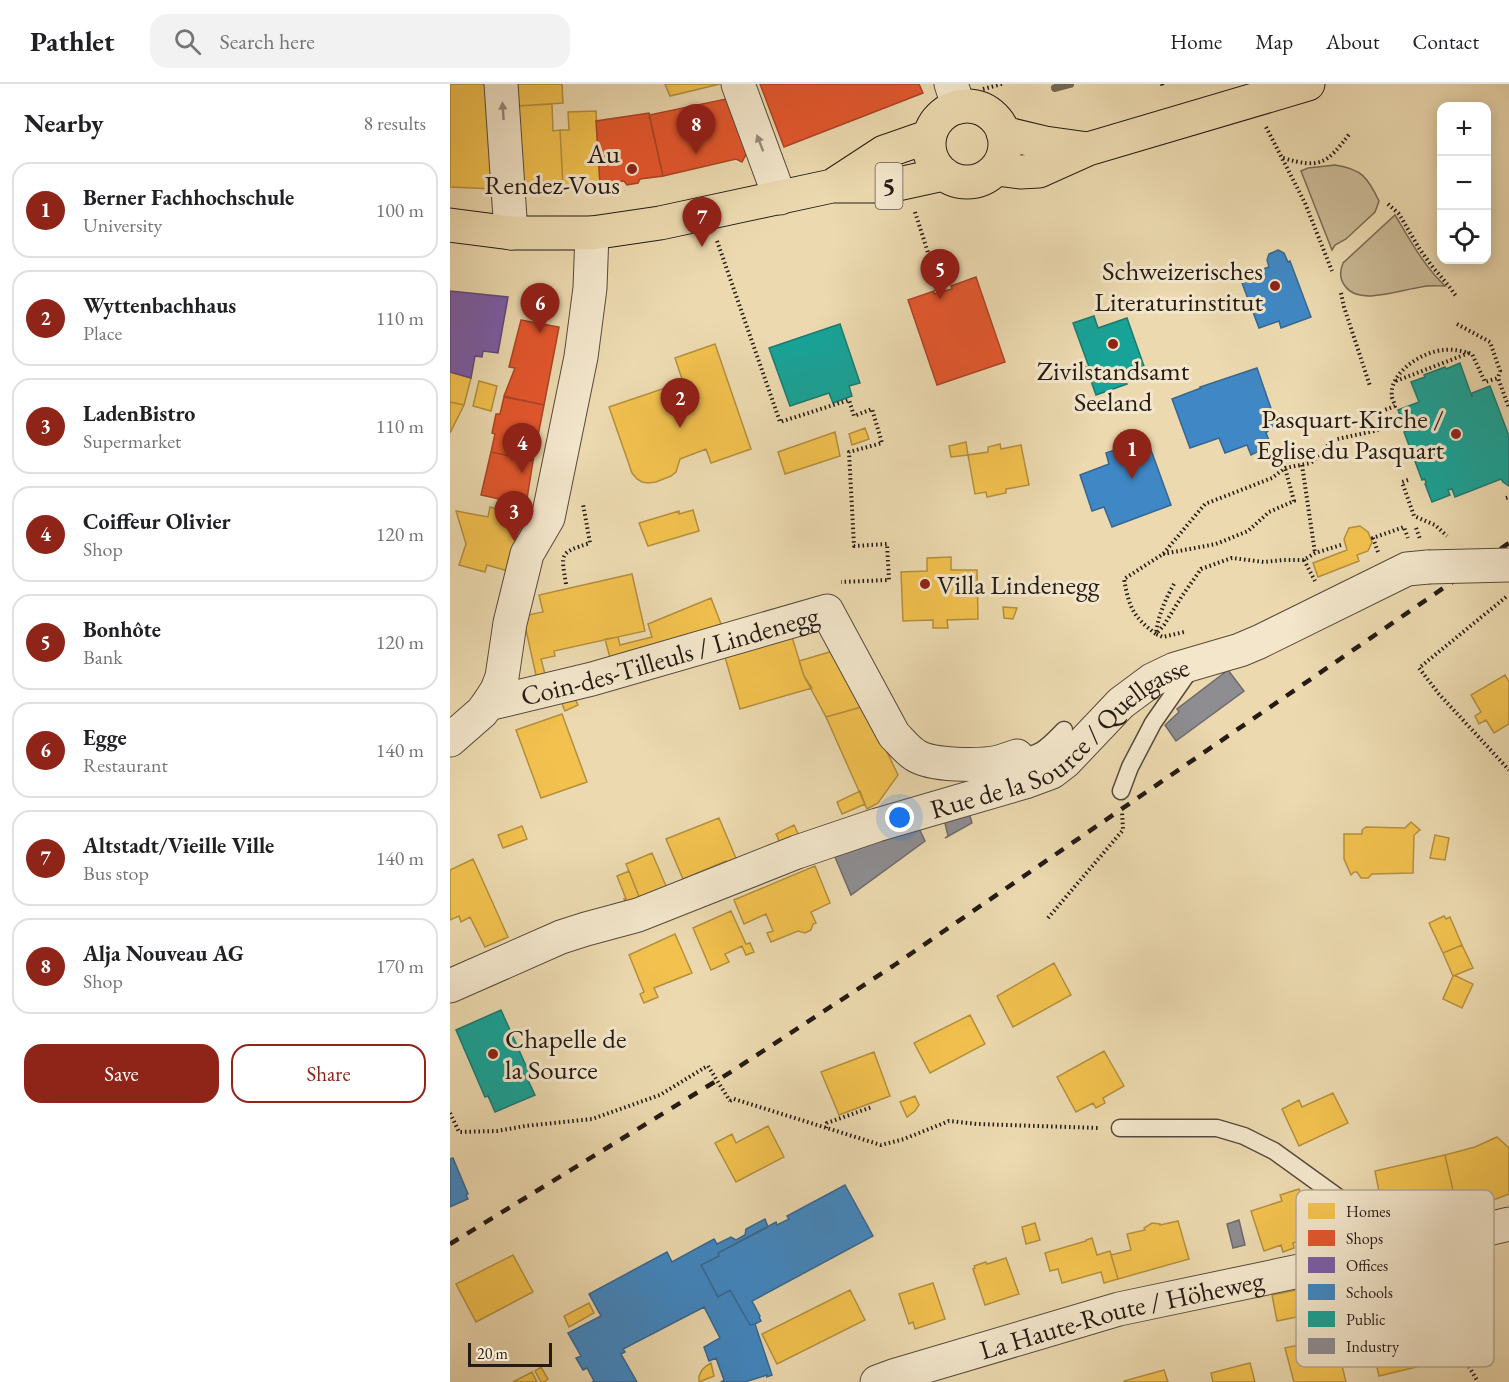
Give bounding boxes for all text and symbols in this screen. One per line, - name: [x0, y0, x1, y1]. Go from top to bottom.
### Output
- search box: [150, 14, 570, 68]
- text: Pathlet: [30, 23, 114, 59]
- icon: search: [171, 25, 204, 58]
- text: Search here: [219, 27, 315, 56]
- text: Home: [1170, 28, 1222, 55]
- text: Map: [1255, 28, 1293, 55]
- text: About: [1326, 28, 1379, 55]
- text: Contact: [1412, 28, 1479, 55]
- one-way arrow: [498, 102, 508, 121]
- map controls: [1437, 102, 1491, 264]
- button: +: [1437, 102, 1491, 156]
- pin: 8: [676, 104, 716, 154]
- text: Nearby: [24, 106, 104, 140]
- text: 8 results: [363, 110, 426, 136]
- one-way arrow: [755, 134, 764, 152]
- place label: Au Rendez-Vous: [484, 136, 620, 202]
- button: −: [1437, 156, 1491, 210]
- marker: Au Rendez-Vous: [625, 162, 639, 176]
- road number: 5: [876, 163, 902, 209]
- text: Berner Fachhochschule: [83, 183, 294, 212]
- text: 1: [40, 197, 51, 223]
- text: 100 m: [376, 197, 424, 223]
- pin: 7: [682, 198, 722, 247]
- button: locate: [1437, 210, 1491, 264]
- text: University: [83, 212, 162, 238]
- pin: 5: [920, 250, 960, 299]
- place label: Schweizerisches Literaturinstitut: [1094, 253, 1264, 319]
- marker: Schweizerisches Literaturinstitut: [1268, 279, 1282, 293]
- pin: 6: [520, 284, 560, 333]
- text: Wyttenbachhaus: [83, 291, 236, 320]
- text: 2: [40, 305, 51, 331]
- text: 110 m: [376, 305, 424, 331]
- text: Place: [83, 320, 122, 346]
- marker: Zivilstandsamt Seeland: [1106, 337, 1120, 351]
- place label: Zivilstandsamt Seeland: [1037, 353, 1190, 419]
- pin: 2: [660, 378, 700, 428]
- text: LadenBistro: [83, 399, 195, 428]
- place label: Pasquart-Kirche / Eglise du Pasquart: [1256, 401, 1445, 467]
- text: 3: [40, 413, 51, 439]
- text: 110 m: [376, 413, 424, 439]
- pin: 4: [502, 424, 542, 473]
- marker: Pasquart-Kirche / Eglise du Pasquart: [1449, 427, 1463, 441]
- text: Supermarket: [83, 428, 181, 454]
- pin: 1: [1112, 430, 1152, 479]
- pin: 3: [494, 492, 534, 541]
- text: Coiffeur Olivier: [83, 507, 231, 536]
- text: 4: [40, 521, 51, 547]
- text: 120 m: [376, 521, 424, 547]
- text: Shop: [83, 536, 123, 562]
- place label: Villa Lindenegg: [937, 567, 1100, 602]
- marker: Villa Lindenegg: [918, 577, 932, 591]
- street label: Coin-des-Tilleuls / Lindenegg: [517, 597, 823, 713]
- text: Bonhôte: [83, 615, 161, 644]
- text: 5: [40, 629, 51, 655]
- text: 120 m: [376, 629, 424, 655]
- text: Bank: [83, 644, 123, 670]
- street label: Rue de la Source / Quellgasse: [926, 648, 1193, 826]
- text: Egge: [83, 723, 127, 752]
- text: 6: [40, 737, 51, 763]
- text: 140 m: [376, 737, 424, 763]
- text: Restaurant: [83, 752, 168, 778]
- your location: [885, 803, 914, 832]
- text: Altstadt/Vieille Ville: [83, 831, 274, 860]
- text: 7: [40, 845, 51, 871]
- text: 140 m: [376, 845, 424, 871]
- text: Bus stop: [83, 860, 149, 886]
- text: Alja Nouveau AG: [83, 939, 244, 968]
- text: 8: [40, 953, 51, 979]
- text: 170 m: [376, 953, 424, 979]
- text: Shop: [83, 968, 123, 994]
- place label: Chapelle de la Source: [505, 1021, 626, 1087]
- button: Save: [24, 1044, 219, 1103]
- button: Share: [231, 1044, 426, 1103]
- marker: Chapelle de la Source: [486, 1047, 500, 1061]
- legend: [1296, 1190, 1494, 1367]
- text: Homes: [1346, 1201, 1391, 1222]
- text: Shops: [1346, 1228, 1383, 1249]
- text: Offices: [1346, 1255, 1388, 1276]
- street label: La Haute-Route / Höheweg: [975, 1261, 1267, 1367]
- text: Schools: [1346, 1282, 1393, 1303]
- text: Public: [1346, 1309, 1386, 1330]
- text: Industry: [1346, 1336, 1400, 1357]
- scale bar: [468, 1340, 552, 1368]
- text: 20 m: [477, 1343, 508, 1364]

